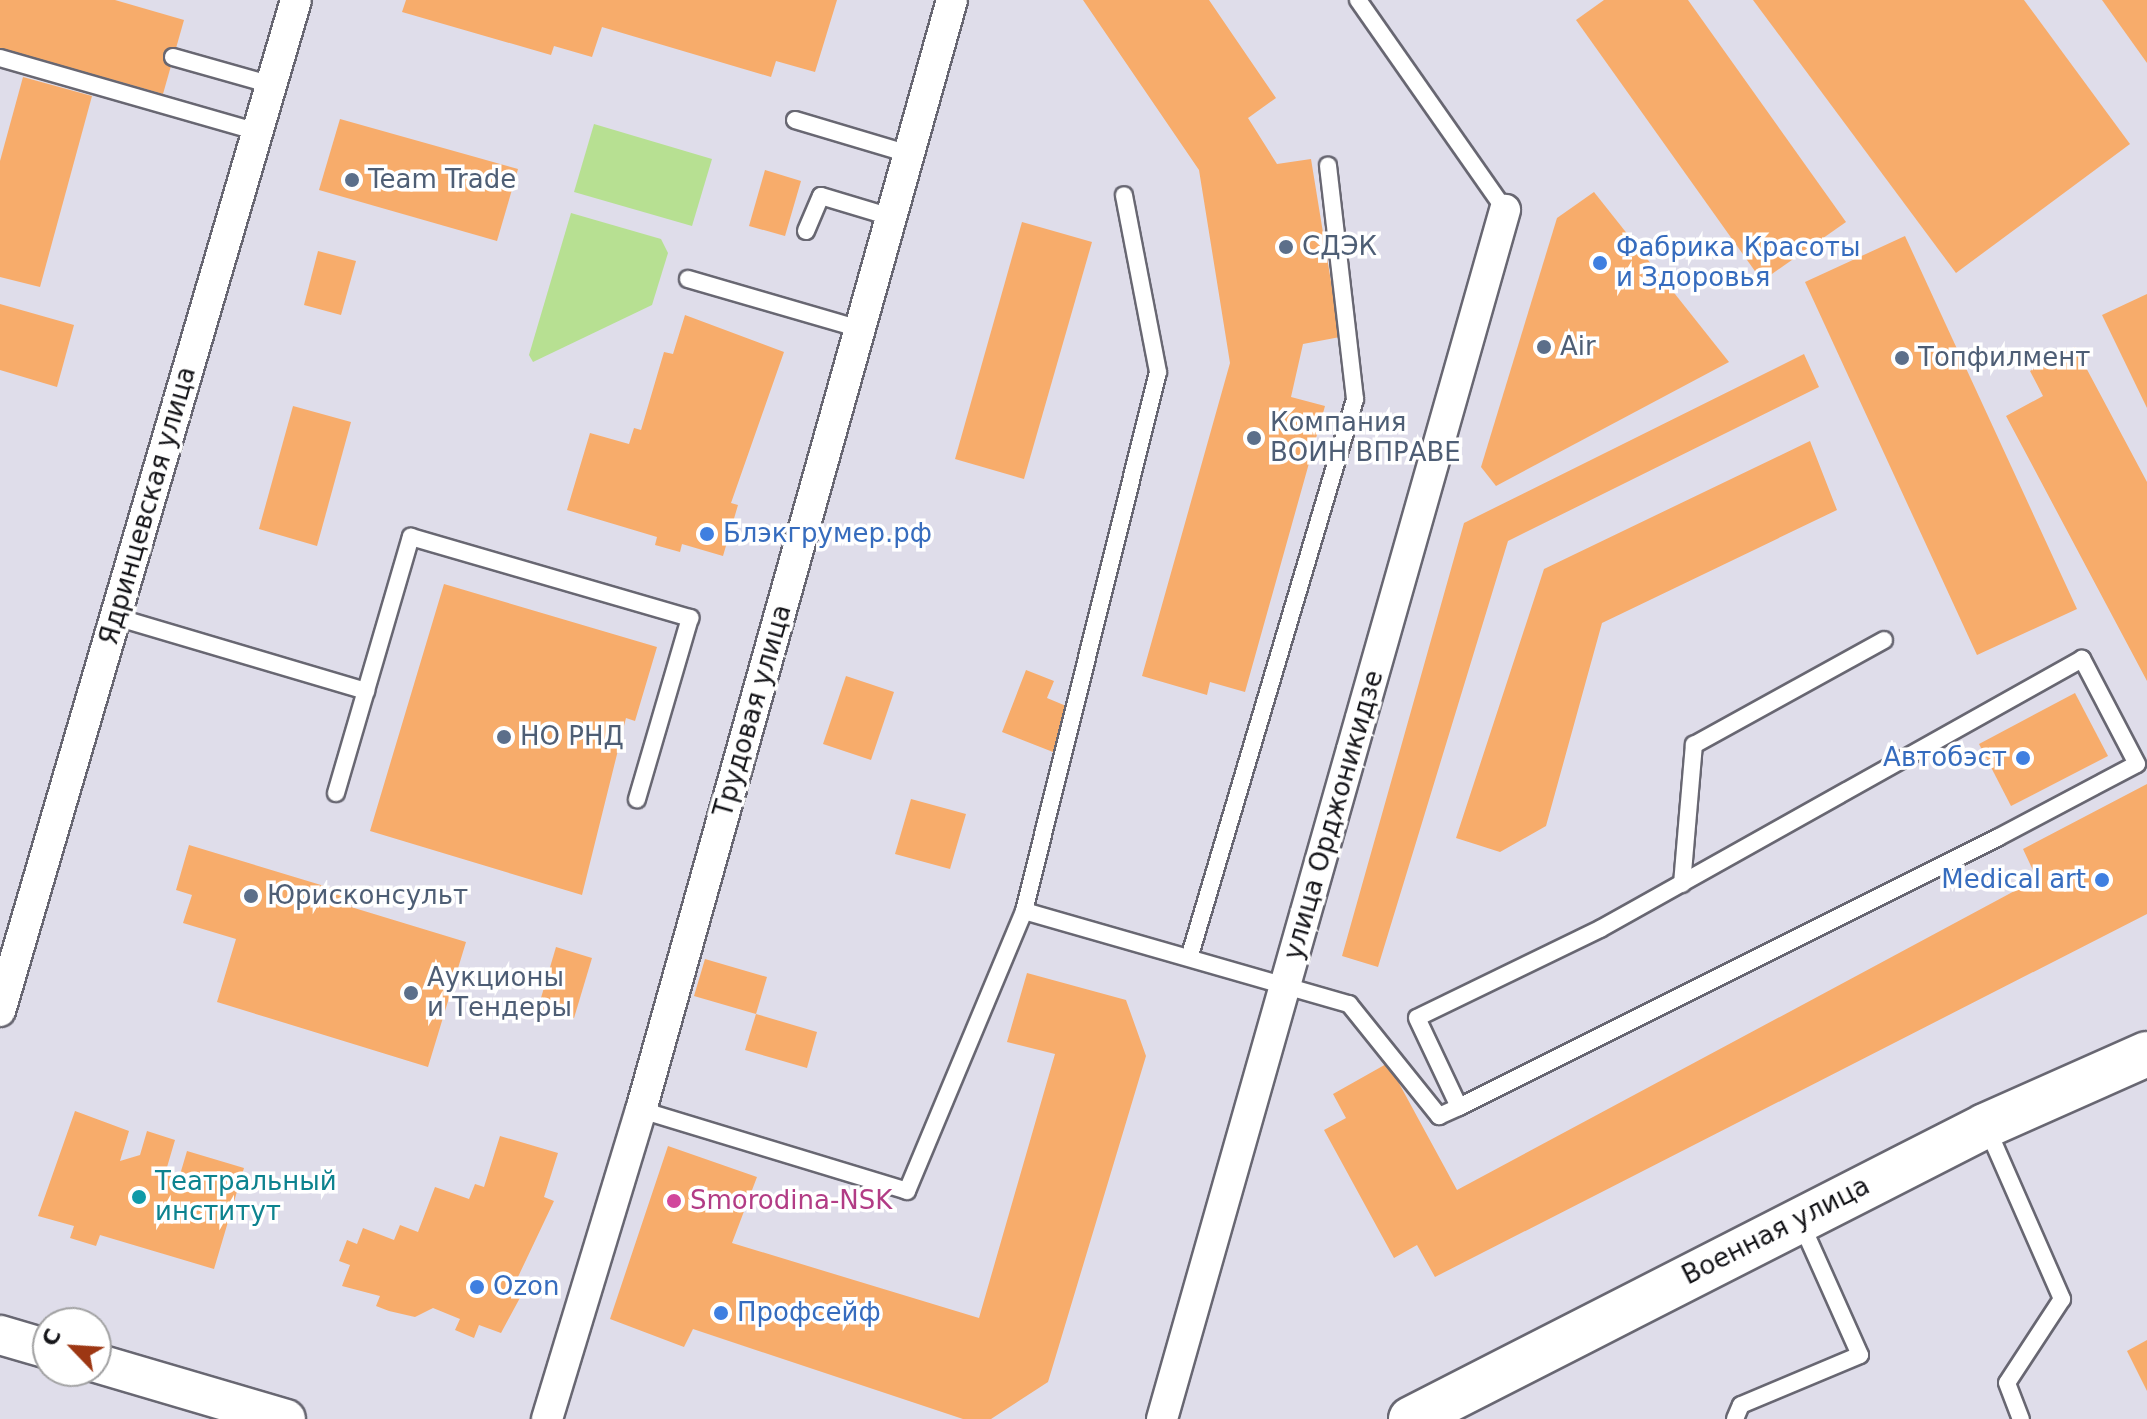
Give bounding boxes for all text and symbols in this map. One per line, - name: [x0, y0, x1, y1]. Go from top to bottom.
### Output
- place label: Team Trade: [368, 164, 516, 196]
- marker: Team Trade: [343, 171, 361, 189]
- place label: СДЭК: [1302, 231, 1377, 263]
- place label: Фабрика Красоты и Здоровья: [1616, 232, 1860, 294]
- marker: СДЭК: [1277, 238, 1295, 256]
- marker: Фабрика Красоты и Здоровья: [1591, 254, 1609, 272]
- place label: Air: [1560, 331, 1596, 363]
- marker: Air: [1535, 338, 1553, 356]
- place label: Топфилмент: [1918, 342, 2090, 374]
- marker: Топфилмент: [1893, 349, 1911, 367]
- street label: Ядринцевская улица: [93, 363, 203, 649]
- place label: Компания ВОИН ВПРАВЕ: [1270, 407, 1461, 468]
- marker: Компания ВОИН ВПРАВЕ: [1245, 429, 1263, 447]
- place label: Блэкгрумер.рф: [723, 518, 932, 550]
- marker: Блэкгрумер.рф: [698, 525, 716, 543]
- street label: Трудовая улица: [708, 601, 798, 821]
- street label: улица Орджоникидзе: [1278, 667, 1390, 963]
- place label: НО РНД: [520, 721, 624, 753]
- marker: НО РНД: [495, 728, 513, 746]
- place label: Автобэст: [1883, 742, 2007, 774]
- marker: Автобэст: [2014, 749, 2032, 767]
- place label: Medical art: [1941, 864, 2086, 896]
- marker: Medical art: [2093, 871, 2111, 889]
- place label: Юрисконсульт: [267, 880, 468, 912]
- marker: Юрисконсульт: [242, 887, 260, 905]
- place label: Аукционы и Тендеры: [427, 962, 572, 1024]
- marker: Аукционы и Тендеры: [402, 984, 420, 1002]
- place label: Театральный институт: [155, 1166, 337, 1228]
- street label: Военная улица: [1677, 1170, 1875, 1292]
- place label: Smorodina-NSK: [690, 1185, 892, 1217]
- marker: Театральный институт: [130, 1188, 148, 1206]
- marker: Smorodina-NSK: [665, 1192, 683, 1210]
- place label: Ozon: [493, 1271, 559, 1303]
- marker: Ozon: [468, 1278, 486, 1296]
- place label: Профсейф: [737, 1297, 881, 1329]
- marker: Профсейф: [712, 1304, 730, 1322]
- north arrow: [32, 1307, 112, 1387]
- text: С: [37, 1325, 66, 1350]

